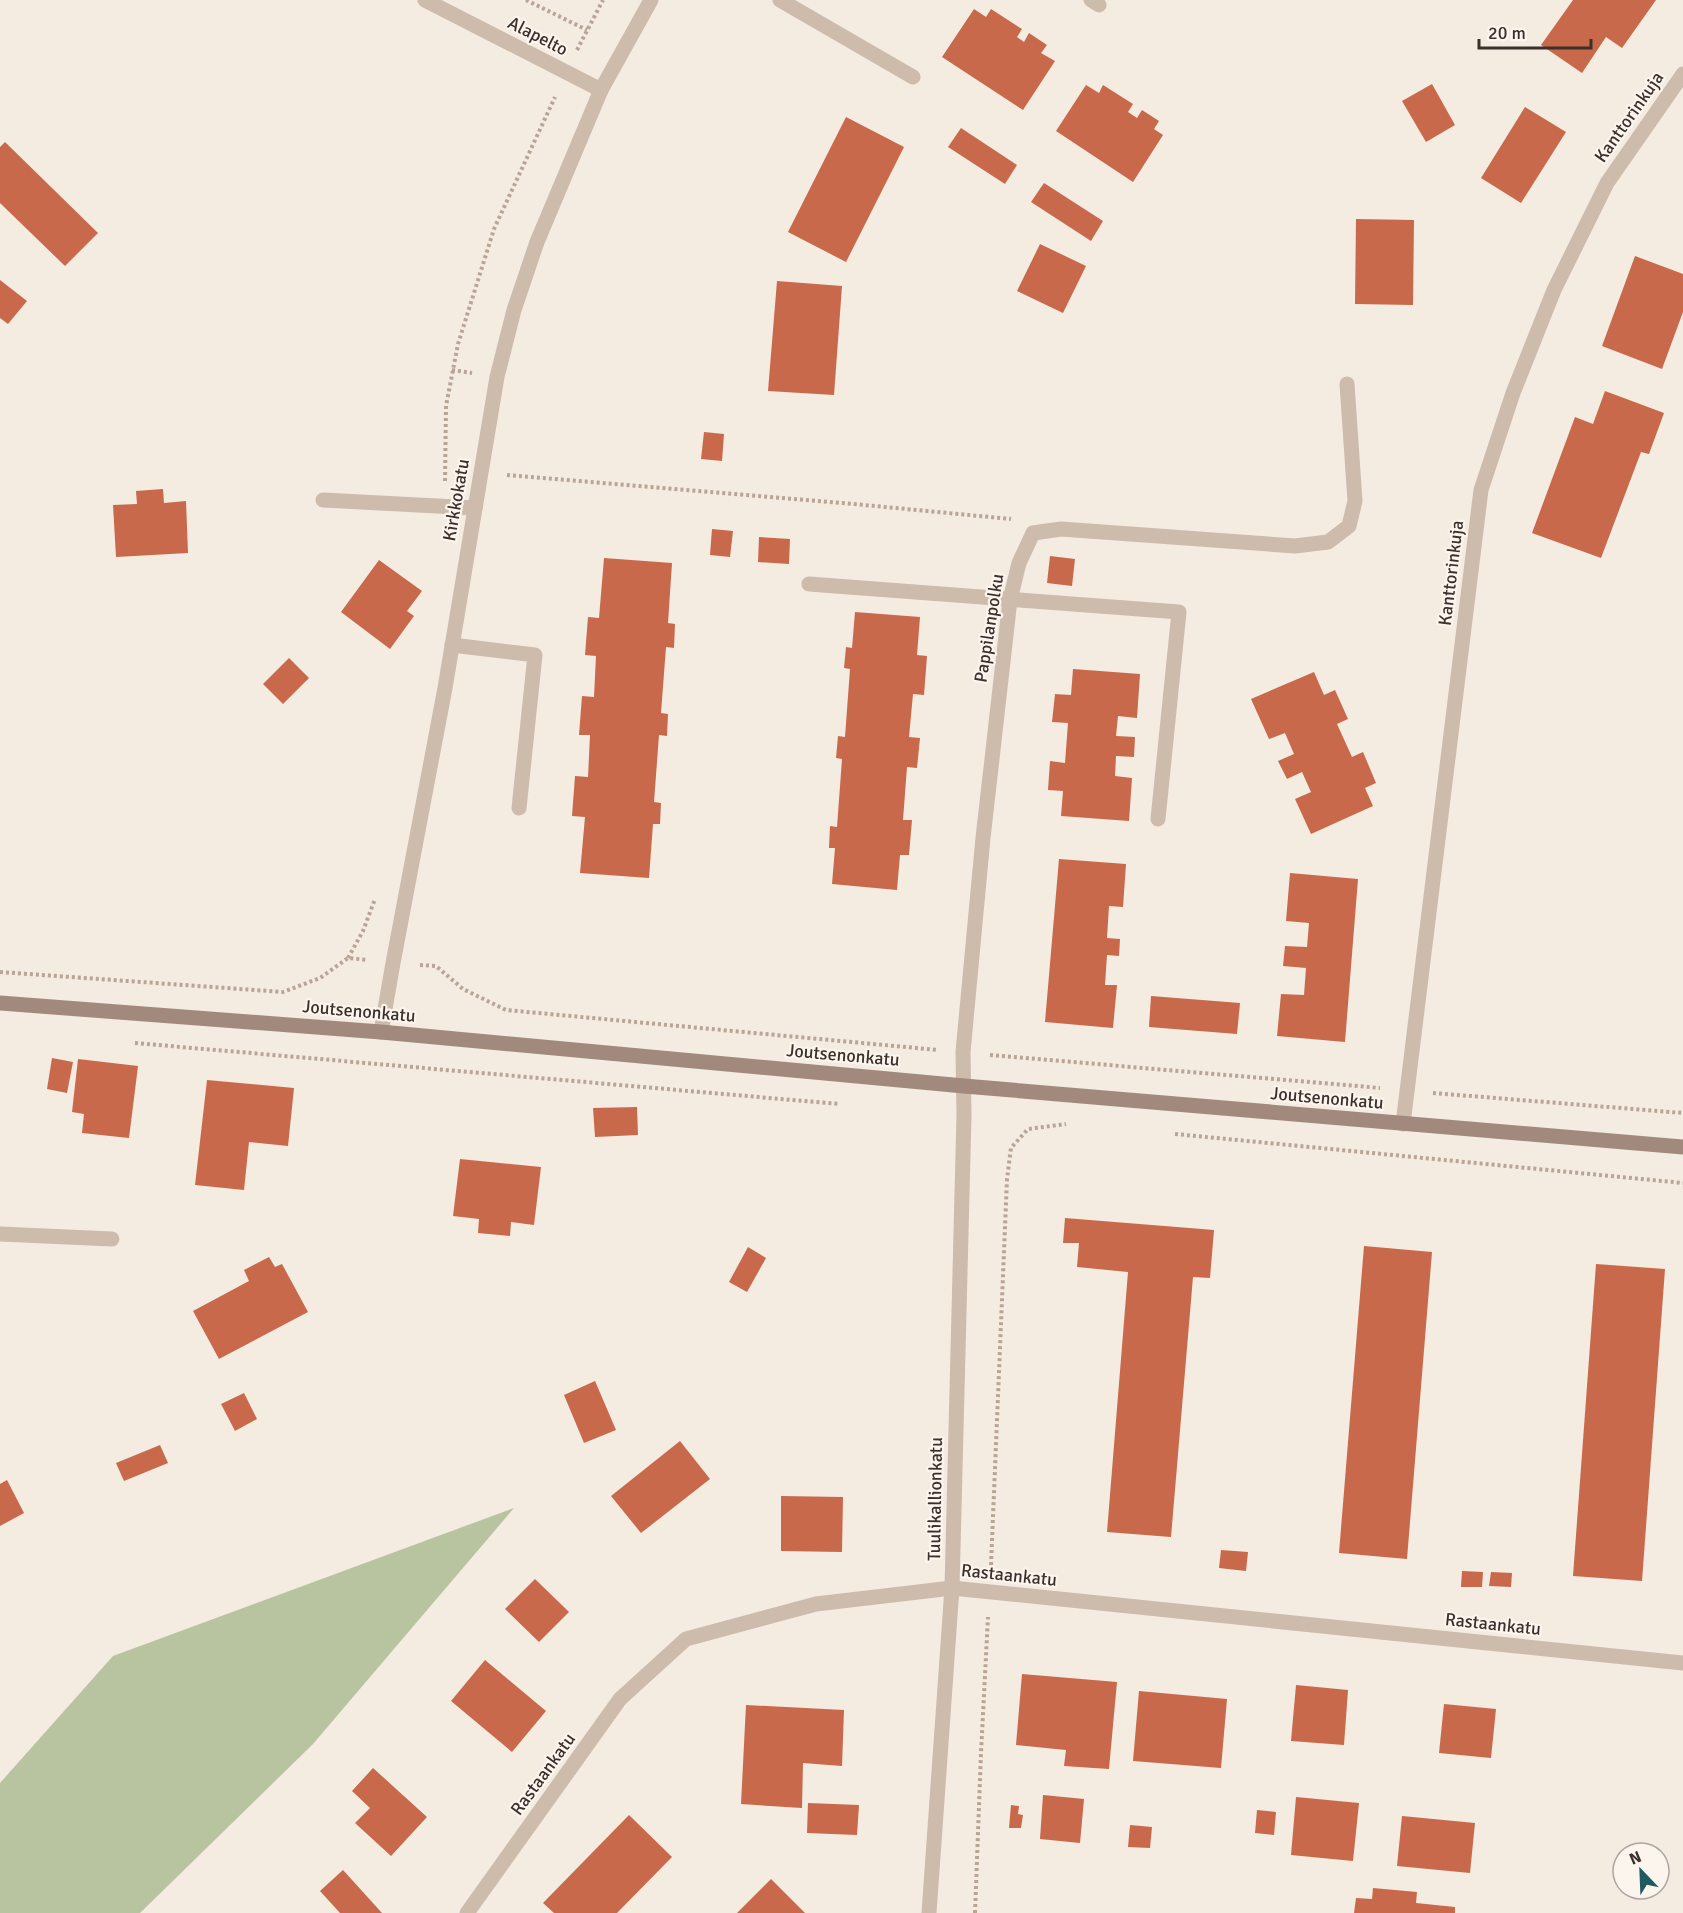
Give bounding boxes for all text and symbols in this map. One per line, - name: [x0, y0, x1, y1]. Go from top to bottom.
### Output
- street label: Alapelto: [504, 12, 572, 60]
- scale bar: [1479, 12, 1592, 50]
- text: 20 m: [1488, 22, 1526, 44]
- street label: Kanttorinkuja: [1590, 67, 1668, 167]
- street label: Kirkkokatu: [438, 457, 474, 543]
- street label: Kanttorinkuja: [1434, 519, 1468, 627]
- street label: Pappilanpolku: [970, 572, 1008, 684]
- street label: Joutsenonkatu: [301, 995, 417, 1027]
- street label: Joutsenonkatu: [785, 1039, 901, 1071]
- street label: Joutsenonkatu: [1269, 1082, 1385, 1114]
- street label: Tuulikallionkatu: [923, 1437, 947, 1561]
- street label: Rastaankatu: [960, 1559, 1058, 1591]
- street label: Rastaankatu: [1444, 1608, 1542, 1640]
- street label: Rastaankatu: [506, 1729, 580, 1819]
- north arrow: [1611, 1841, 1671, 1901]
- text: N: [1626, 1847, 1645, 1869]

